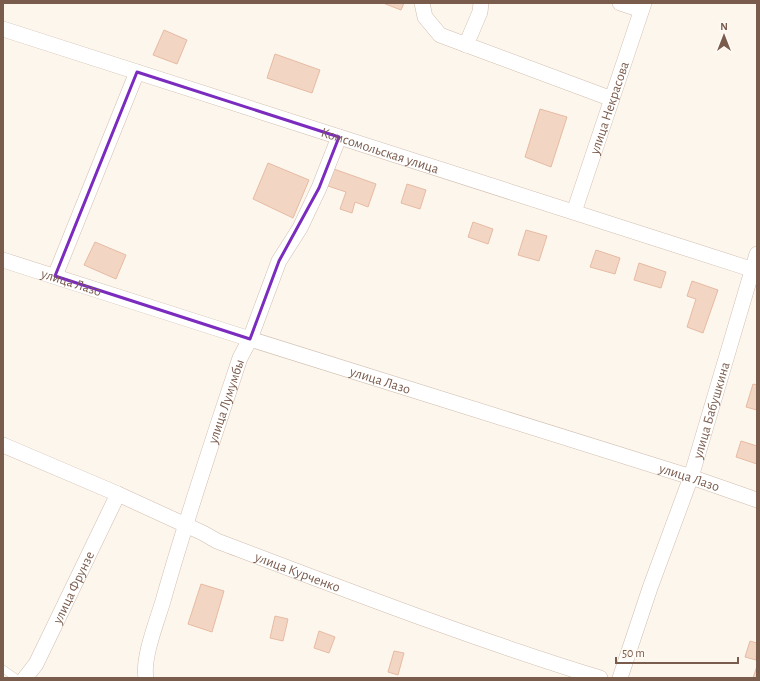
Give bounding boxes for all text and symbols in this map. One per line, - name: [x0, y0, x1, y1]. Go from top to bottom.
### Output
- north arrow: [704, 16, 744, 56]
- text: N: [720, 21, 728, 32]
- street label: улица Некрасова: [588, 59, 632, 157]
- street label: Комсомольская улица: [319, 125, 441, 177]
- street label: улица Лазо: [38, 266, 103, 299]
- street label: улица Лумумбы: [206, 357, 247, 446]
- street label: улица Бабушкина: [691, 360, 733, 461]
- street label: улица Лазо: [347, 364, 412, 397]
- street label: улица Лазо: [656, 461, 721, 494]
- street label: улица Фрунзе: [50, 549, 97, 627]
- street label: улица Курченко: [252, 550, 342, 595]
- scale bar: [616, 639, 738, 665]
- text: 50 m: [622, 647, 645, 659]

